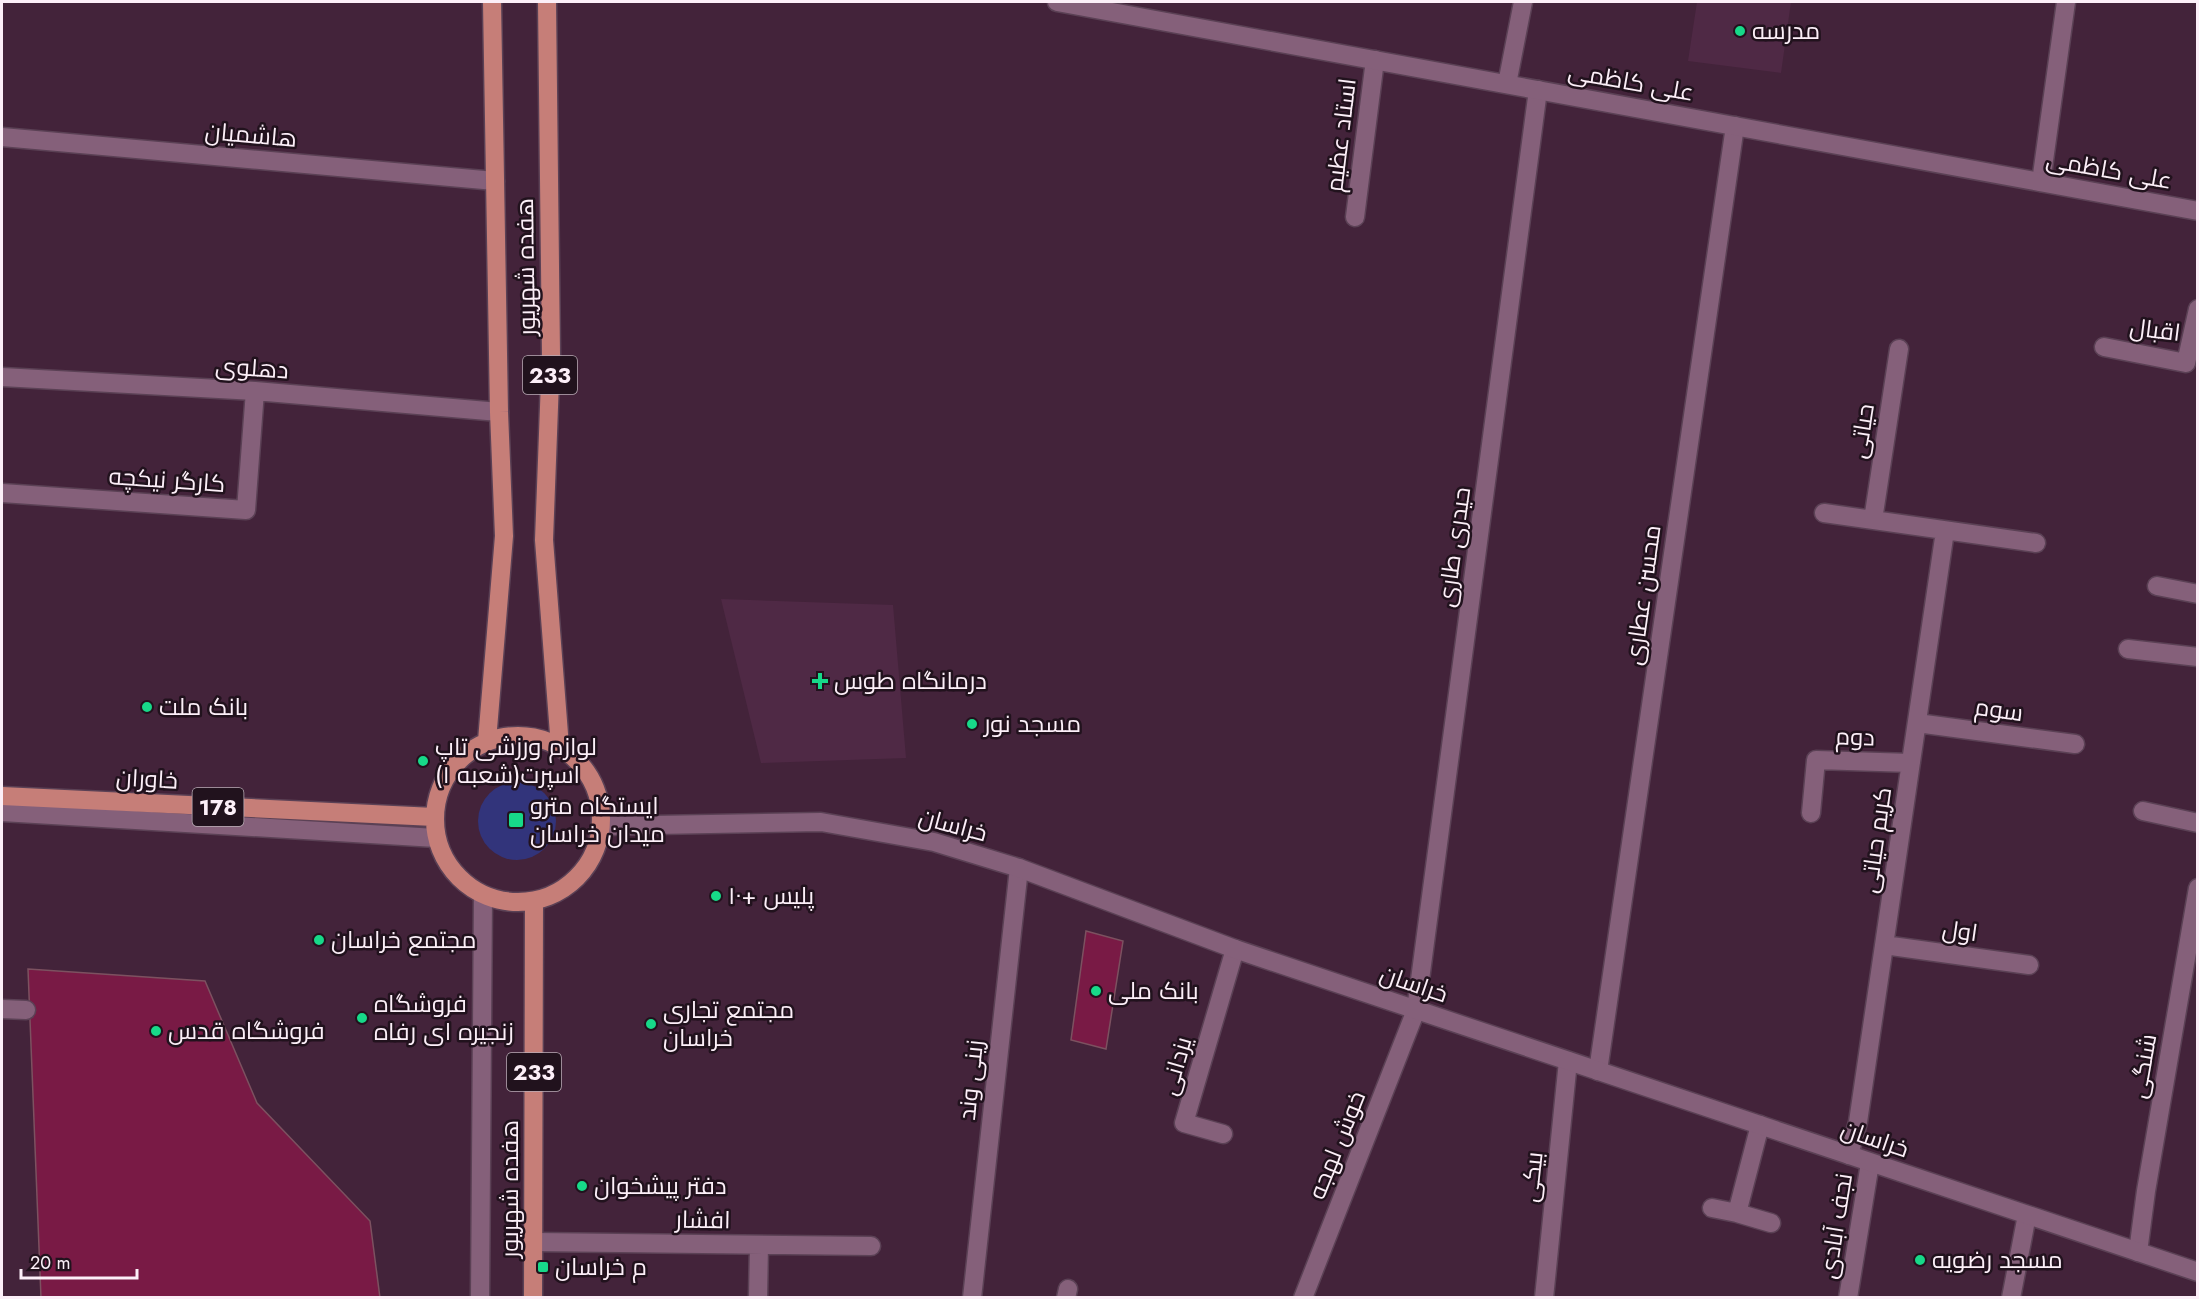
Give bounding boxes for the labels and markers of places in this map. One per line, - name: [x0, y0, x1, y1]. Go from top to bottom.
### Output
- place label: مدرسه: [1752, 13, 1820, 48]
- marker: مدرسه: [1733, 24, 1747, 38]
- place label: درمانگاه طوس: [834, 663, 987, 698]
- marker: درمانگاه طوس: [811, 672, 829, 690]
- place label: بانک ملت: [159, 689, 248, 724]
- marker: بانک ملت: [140, 700, 154, 714]
- place label: مسجد نور: [982, 706, 1081, 741]
- marker: مسجد نور: [965, 717, 979, 731]
- place label: لوازم ورزشی تاپ اسپرت(شعبه ۱): [435, 729, 597, 792]
- marker: لوازم ورزشی تاپ اسپرت(شعبه ۱): [416, 754, 430, 768]
- place label: ایستگاه مترو میدان خراسان: [530, 788, 665, 851]
- marker: ایستگاه مترو میدان خراسان: [507, 811, 525, 829]
- place label: پلیس +۱۰: [728, 878, 815, 913]
- marker: پلیس +۱۰: [709, 889, 723, 903]
- place label: مجتمع خراسان: [331, 922, 476, 957]
- marker: مجتمع خراسان: [312, 933, 326, 947]
- place label: بانک ملی: [1108, 973, 1199, 1008]
- marker: بانک ملی: [1089, 984, 1103, 998]
- place label: فروشگاه زنجیره ای رفاه: [374, 986, 514, 1049]
- place label: مجتمع تجاری خراسان: [663, 992, 794, 1055]
- marker: فروشگاه زنجیره ای رفاه: [355, 1011, 369, 1025]
- place label: فروشگاه قدس: [168, 1013, 324, 1048]
- marker: مجتمع تجاری خراسان: [644, 1017, 658, 1031]
- marker: فروشگاه قدس: [149, 1024, 163, 1038]
- place label: دفتر پیشخوان: [594, 1168, 727, 1203]
- marker: دفتر پیشخوان: [575, 1179, 589, 1193]
- place label: مسجد رضویه: [1932, 1242, 2063, 1277]
- place label: م خراسان: [555, 1249, 647, 1284]
- marker: مسجد رضویه: [1913, 1253, 1927, 1267]
- marker: م خراسان: [536, 1260, 550, 1274]

